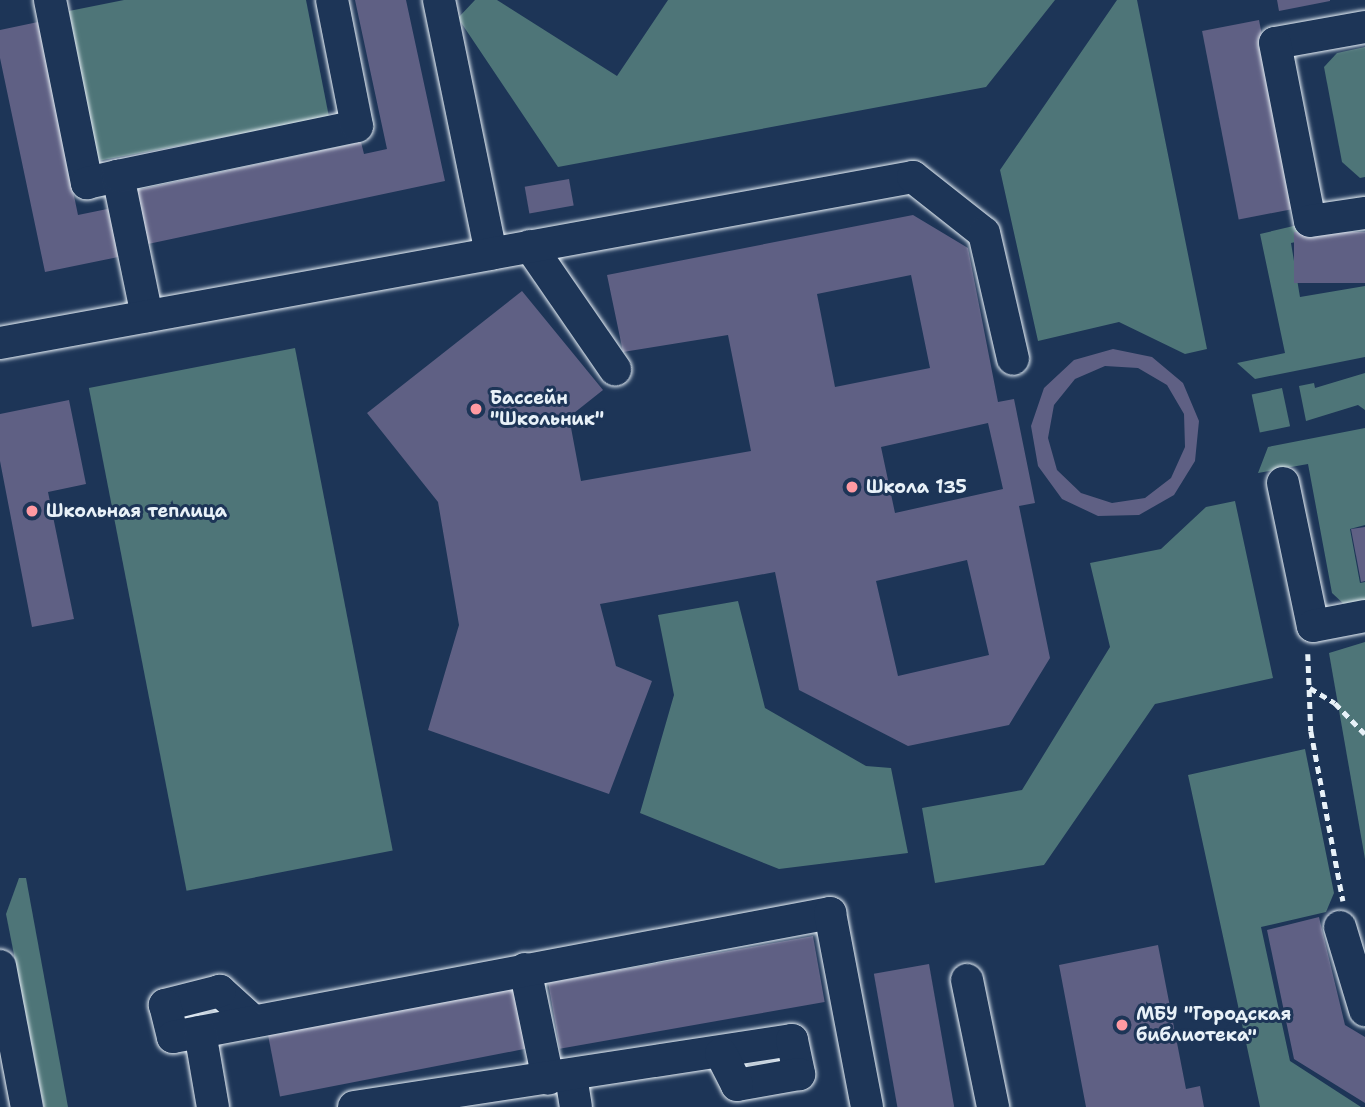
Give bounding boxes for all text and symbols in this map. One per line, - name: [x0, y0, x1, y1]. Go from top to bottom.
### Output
- place label: Бассейн "Школьник": [490, 388, 604, 430]
- marker: Бассейн "Школьник": [468, 401, 484, 417]
- place label: Школа 135: [866, 476, 967, 498]
- marker: Школа 135: [844, 479, 860, 495]
- place label: Школьная теплица: [46, 500, 227, 522]
- marker: Школьная теплица: [24, 503, 40, 519]
- place label: МБУ "Городская библиотека": [1136, 1004, 1291, 1046]
- marker: МБУ "Городская библиотека": [1114, 1017, 1130, 1033]

